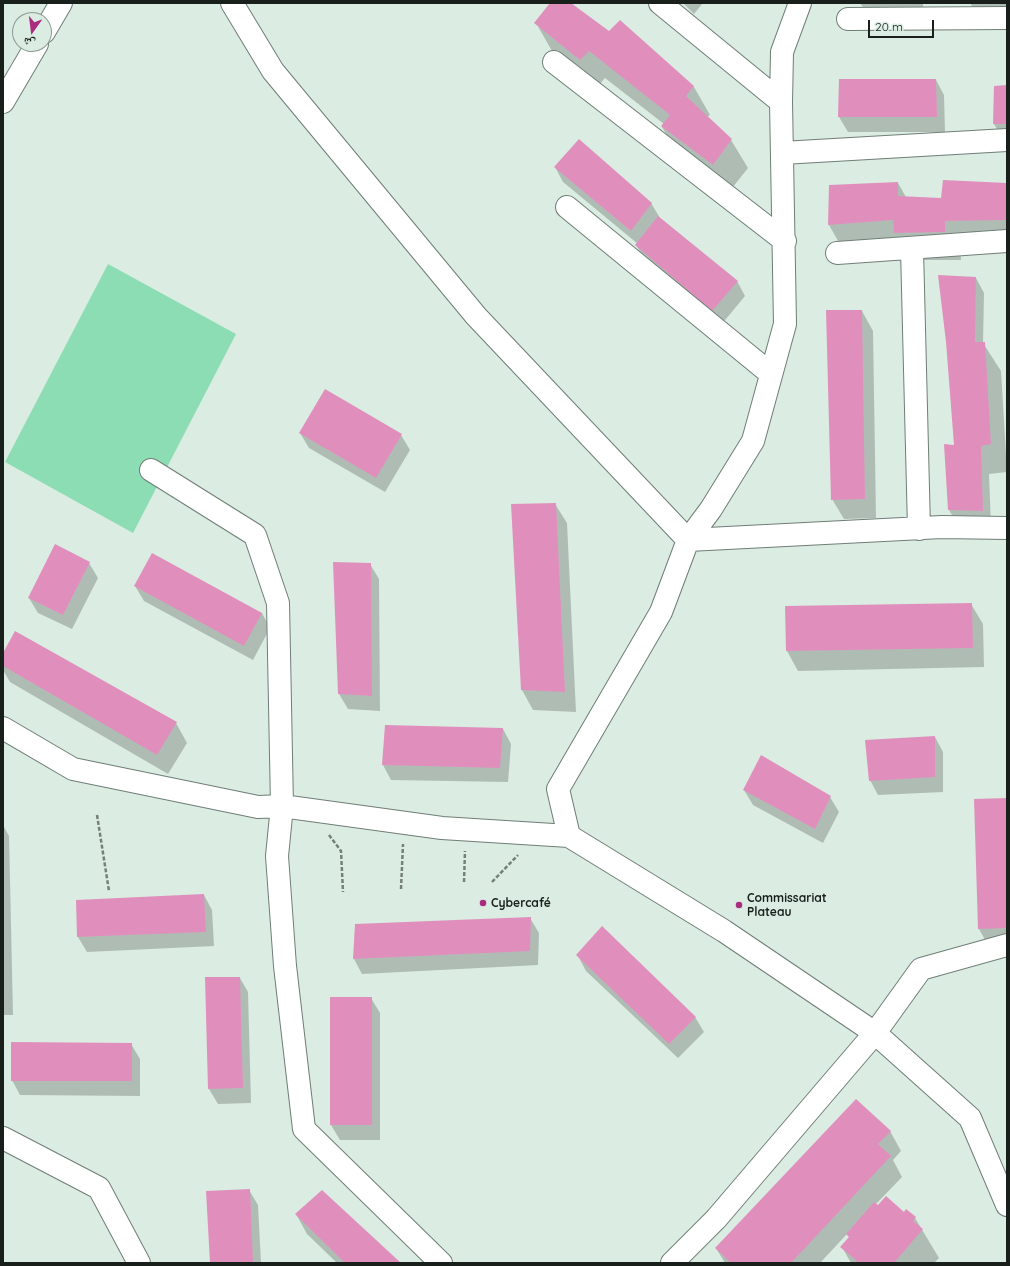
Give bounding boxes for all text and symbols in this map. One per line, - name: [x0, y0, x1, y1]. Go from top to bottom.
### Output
- north arrow: [12, 12, 52, 52]
- scale bar: [870, 12, 936, 38]
- text: 20 m: [875, 19, 903, 34]
- text: ش: [22, 34, 37, 51]
- place label: Commissariat Plateau: [747, 891, 827, 919]
- place label: Cybercafé: [491, 896, 551, 910]
- marker: Cybercafé: [478, 898, 488, 908]
- marker: Commissariat Plateau: [734, 900, 744, 910]

